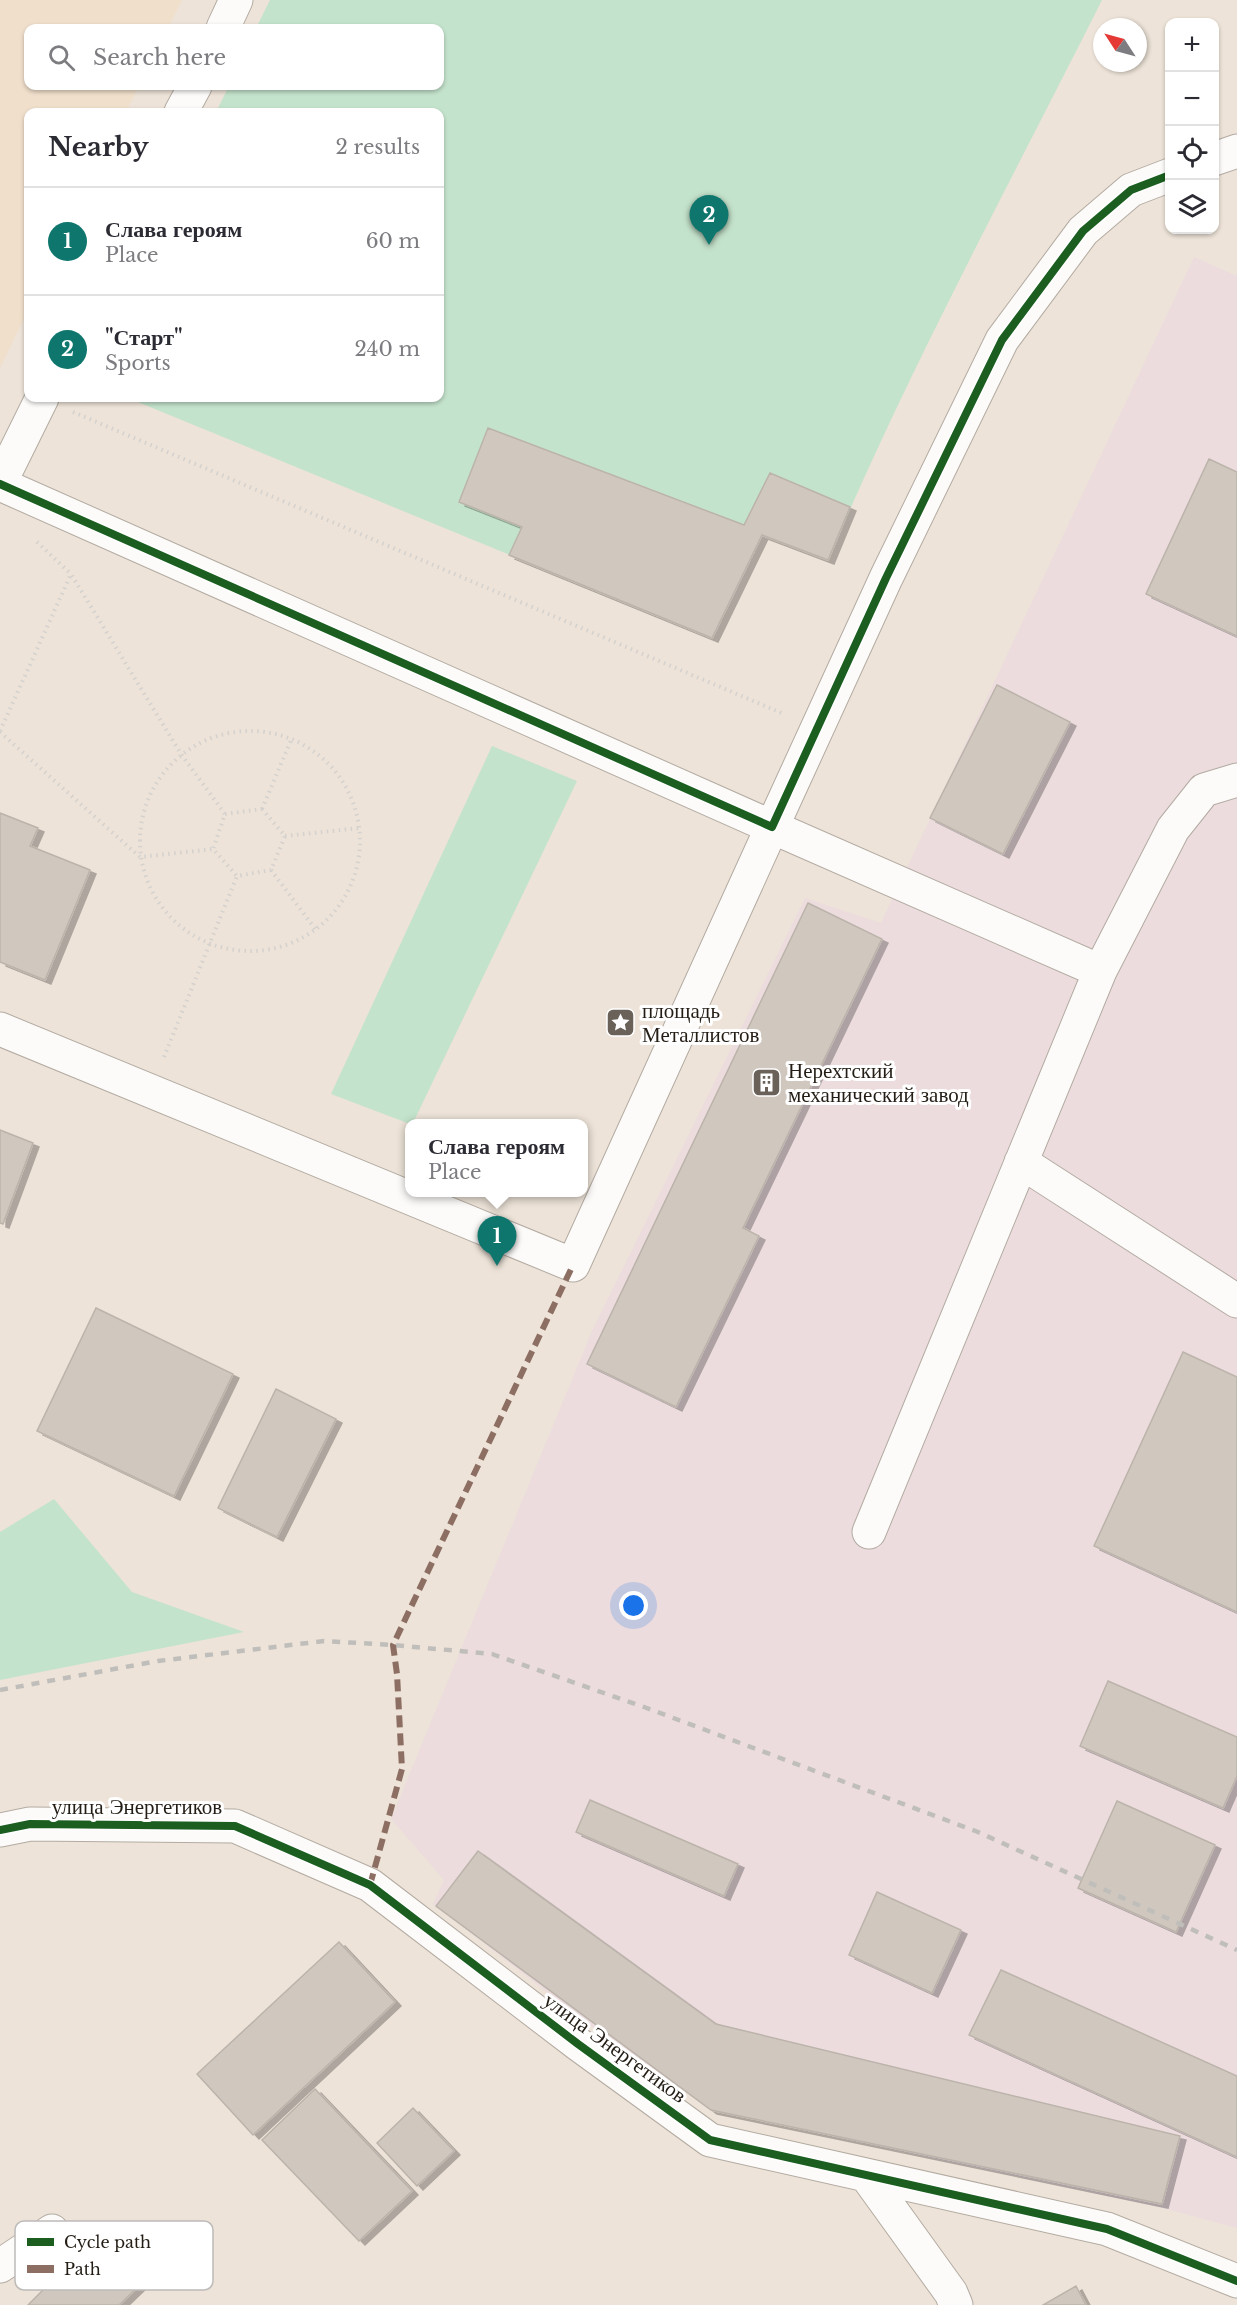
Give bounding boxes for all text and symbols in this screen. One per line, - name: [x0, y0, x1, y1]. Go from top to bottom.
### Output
- north arrow: [1093, 18, 1147, 72]
- map controls: [1165, 18, 1219, 234]
- button: +: [1165, 18, 1219, 72]
- search box: [24, 24, 444, 90]
- icon: search: [45, 41, 78, 74]
- text: Search here: [93, 44, 226, 71]
- button: −: [1165, 72, 1219, 126]
- button: locate: [1165, 126, 1219, 180]
- text: Nearby: [48, 131, 149, 163]
- text: 2 results: [336, 135, 420, 159]
- button: layers: [1165, 180, 1219, 234]
- pin: 2: [690, 196, 728, 245]
- text: Слава героям: [105, 216, 242, 243]
- text: 1: [63, 229, 72, 253]
- text: 60 m: [366, 229, 420, 253]
- text: Place: [105, 243, 159, 267]
- text: "Старт": [105, 324, 183, 351]
- text: 2: [61, 337, 74, 361]
- text: 240 m: [355, 337, 420, 361]
- text: Sports: [105, 351, 171, 375]
- place label: площадь Металлистов: [642, 998, 760, 1048]
- place icon: площадь Металлистов: [605, 1007, 637, 1039]
- place label: Нерехтский механический завод: [788, 1058, 969, 1108]
- building icon: Нерехтский механический завод: [751, 1067, 783, 1099]
- popup: [405, 1119, 588, 1197]
- text: Слава героям: [428, 1133, 565, 1160]
- text: Place: [428, 1160, 481, 1184]
- pin: 1: [478, 1216, 516, 1266]
- your location: [619, 1591, 648, 1620]
- street label: улица Энергетиков: [52, 1794, 222, 1820]
- street label: улица Энергетиков: [538, 1987, 692, 2109]
- legend: [15, 2221, 213, 2290]
- text: Cycle path: [64, 2232, 151, 2252]
- text: Path: [64, 2259, 101, 2279]

